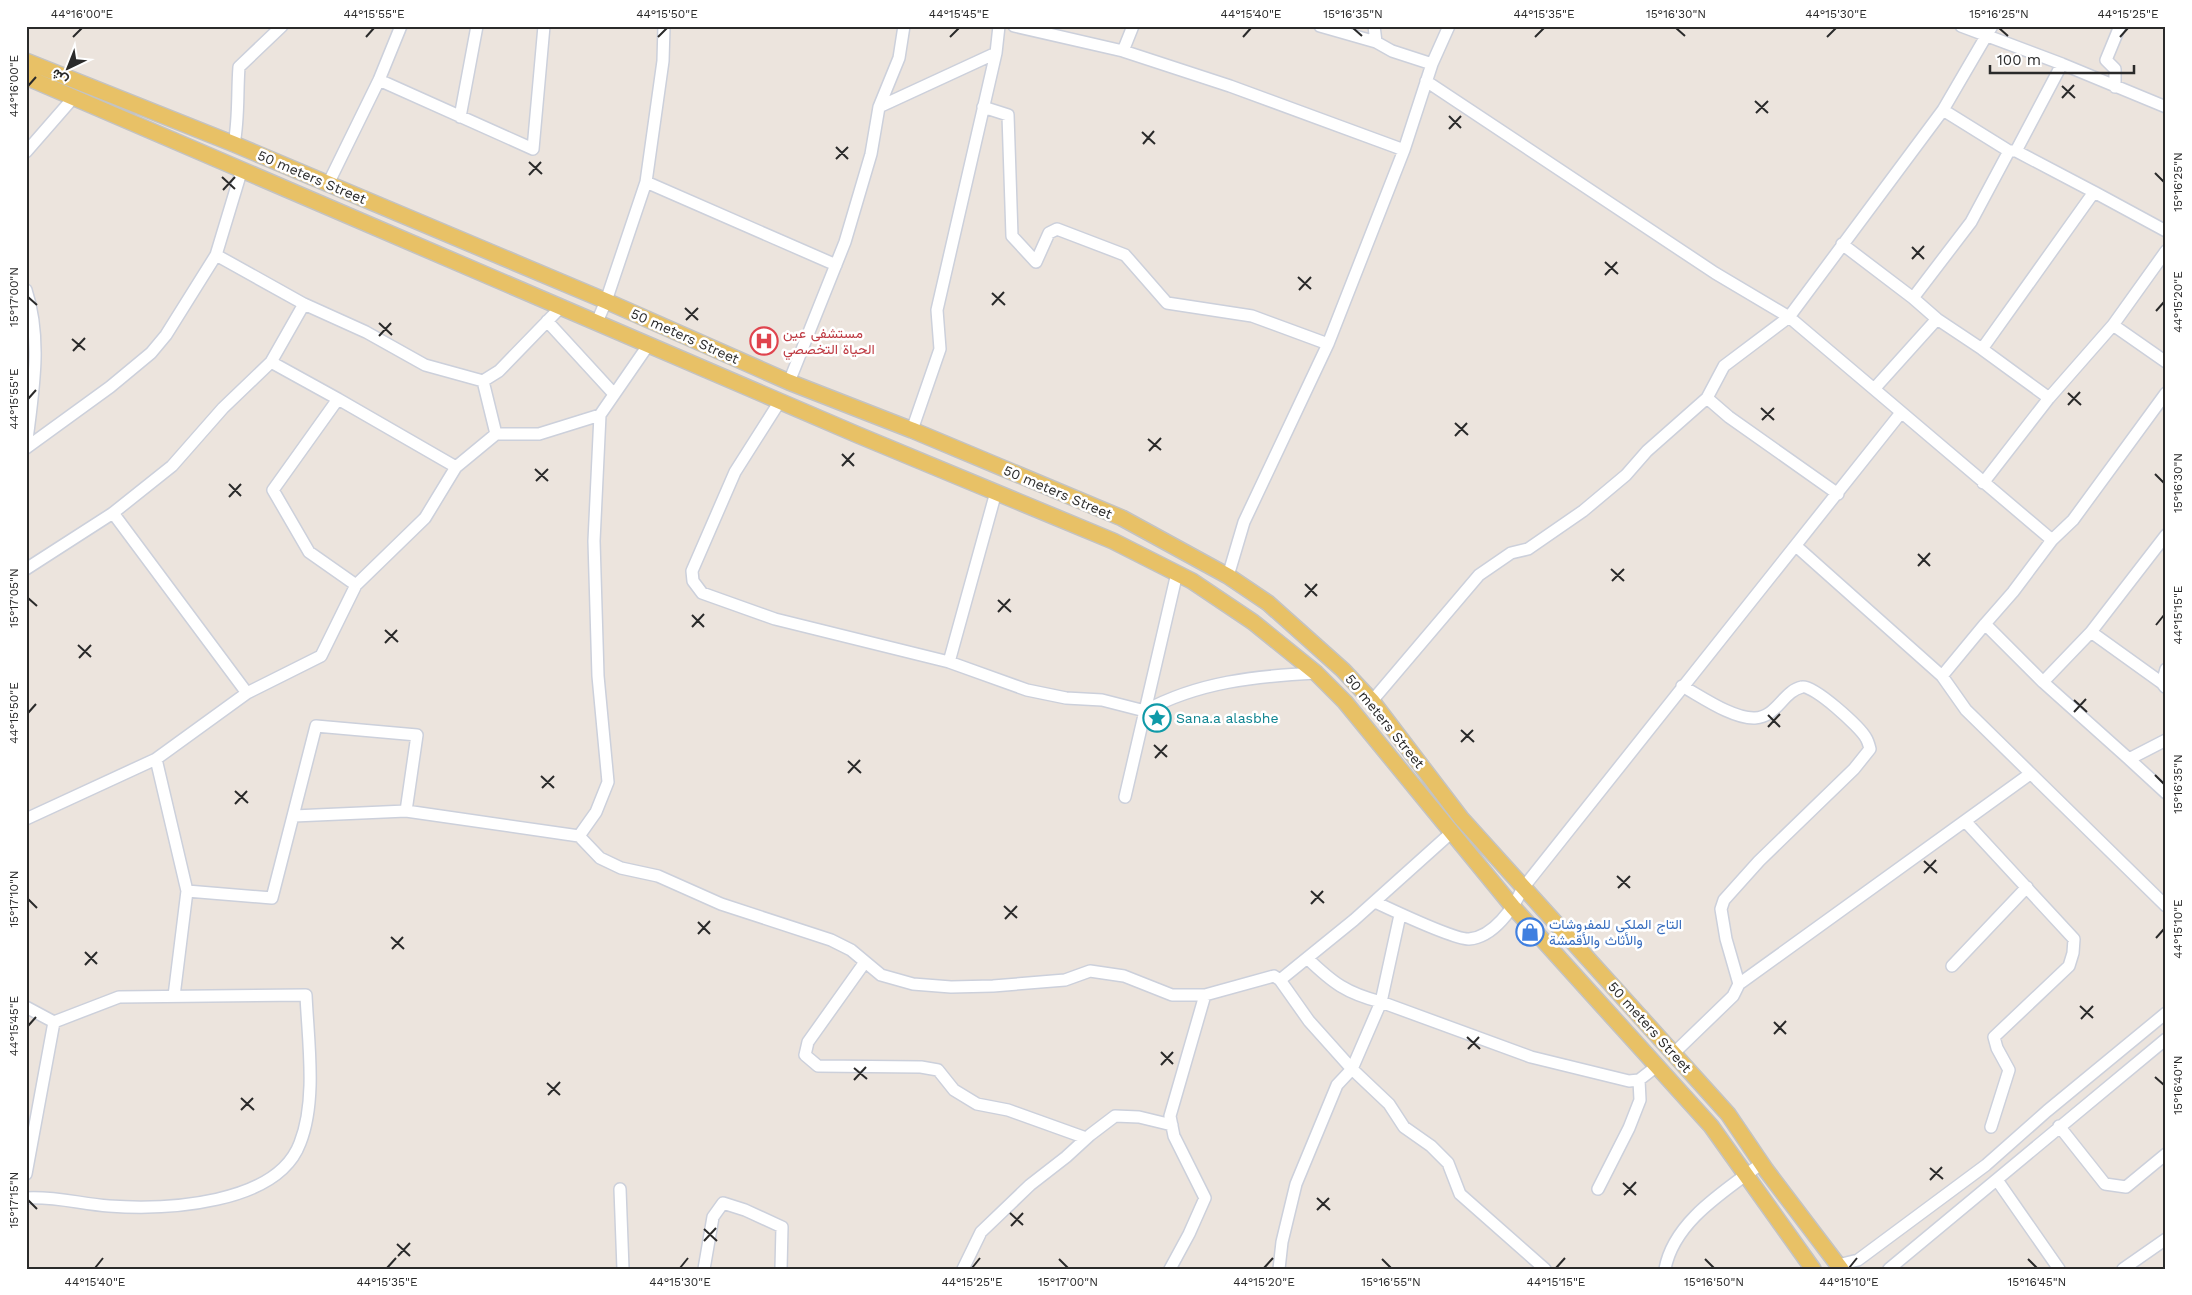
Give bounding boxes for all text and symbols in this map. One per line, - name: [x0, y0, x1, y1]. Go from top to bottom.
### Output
- text: 44°16'00"E: [51, 7, 114, 21]
- text: 44°15'55"E: [343, 7, 405, 21]
- text: 44°15'50"E: [636, 7, 698, 21]
- text: 44°15'45"E: [929, 7, 990, 21]
- text: 44°15'40"E: [1221, 7, 1282, 21]
- text: 15°16'35"N: [1323, 7, 1383, 21]
- text: 44°15'35"E: [1513, 7, 1575, 21]
- text: 15°16'30"N: [1646, 7, 1706, 21]
- text: 44°15'30"E: [1805, 7, 1867, 21]
- text: 15°16'25"N: [1969, 7, 2029, 21]
- text: 44°15'25"E: [2097, 7, 2159, 21]
- north arrow: [42, 42, 92, 92]
- scale bar: [1990, 42, 2133, 74]
- text: 100 m: [1997, 51, 2041, 69]
- text: 44°16'00"E: [7, 54, 21, 117]
- text: ش: [47, 65, 71, 89]
- street label: 50 meters Street: [255, 147, 369, 207]
- text: 15°16'25"N: [2171, 152, 2185, 212]
- text: 15°17'00"N: [7, 267, 21, 327]
- text: 44°15'20"E: [2171, 271, 2185, 333]
- street label: 50 meters Street: [629, 305, 742, 367]
- place label: مستشفى عين الحياة التخصصي: [783, 325, 875, 361]
- hospital icon: مستشفى عين الحياة التخصصي: [749, 326, 779, 356]
- text: 44°15'55"E: [7, 368, 21, 430]
- text: 15°16'30"N: [2171, 453, 2185, 513]
- street label: 50 meters Street: [1001, 462, 1115, 522]
- text: 15°17'05"N: [7, 568, 21, 628]
- text: 44°15'15"E: [2171, 585, 2185, 644]
- street label: 50 meters Street: [1342, 671, 1428, 771]
- text: 44°15'50"E: [7, 682, 21, 744]
- place icon: Sana.a alasbhe: [1142, 703, 1172, 733]
- place label: Sana.a alasbhe: [1176, 710, 1278, 726]
- text: 15°16'35"N: [2171, 754, 2185, 814]
- text: 15°17'10"N: [7, 870, 21, 928]
- text: 44°15'10"E: [2171, 899, 2185, 959]
- place label: التاج الملكي للمفروشات والأثاث والأقمشة: [1549, 916, 1682, 949]
- shop icon: التاج الملكي للمفروشات والأثاث والأقمشة: [1515, 917, 1545, 947]
- street label: 50 meters Street: [1605, 978, 1695, 1076]
- text: 44°15'45"E: [7, 995, 21, 1056]
- text: 15°16'40"N: [2171, 1055, 2185, 1115]
- text: 15°17'15"N: [7, 1172, 21, 1228]
- text: 44°15'40"E: [65, 1275, 126, 1289]
- text: 44°15'35"E: [356, 1275, 418, 1289]
- text: 44°15'30"E: [649, 1275, 711, 1289]
- text: 44°15'25"E: [941, 1275, 1003, 1289]
- text: 15°17'00"N: [1038, 1275, 1098, 1289]
- text: 44°15'20"E: [1233, 1275, 1295, 1289]
- text: 15°16'55"N: [1361, 1275, 1421, 1289]
- text: 44°15'15"E: [1527, 1275, 1586, 1289]
- text: 15°16'50"N: [1684, 1275, 1744, 1289]
- text: 44°15'10"E: [1819, 1275, 1879, 1289]
- text: 15°16'45"N: [2008, 1275, 2066, 1289]

